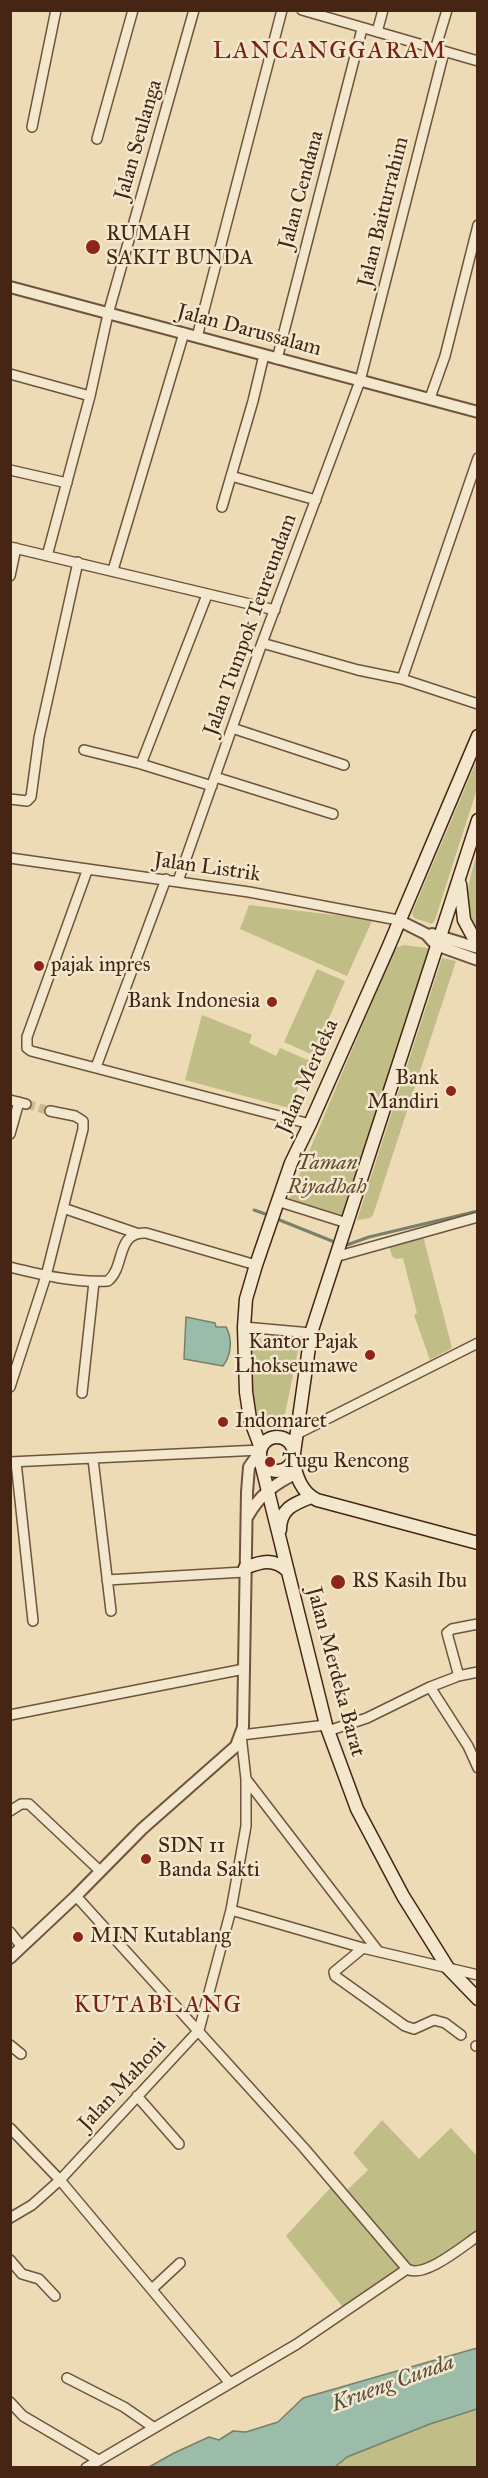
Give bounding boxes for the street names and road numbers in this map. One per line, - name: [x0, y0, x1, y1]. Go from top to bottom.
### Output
- street label: Jalan Seulanga: [110, 77, 168, 203]
- street label: Jalan Cendana: [274, 128, 330, 252]
- street label: Jalan Baiturrahim: [353, 134, 415, 290]
- street label: Jalan Darussalam: [174, 300, 324, 362]
- street label: Jalan Tumpok Teureundam: [199, 511, 303, 739]
- street label: Jalan Listrik: [152, 848, 262, 888]
- street label: Jalan Merdeka: [271, 1016, 345, 1138]
- street label: Jalan Merdeka Barat: [300, 1584, 370, 1760]
- street label: Jalan Mahoni: [74, 2034, 172, 2136]

